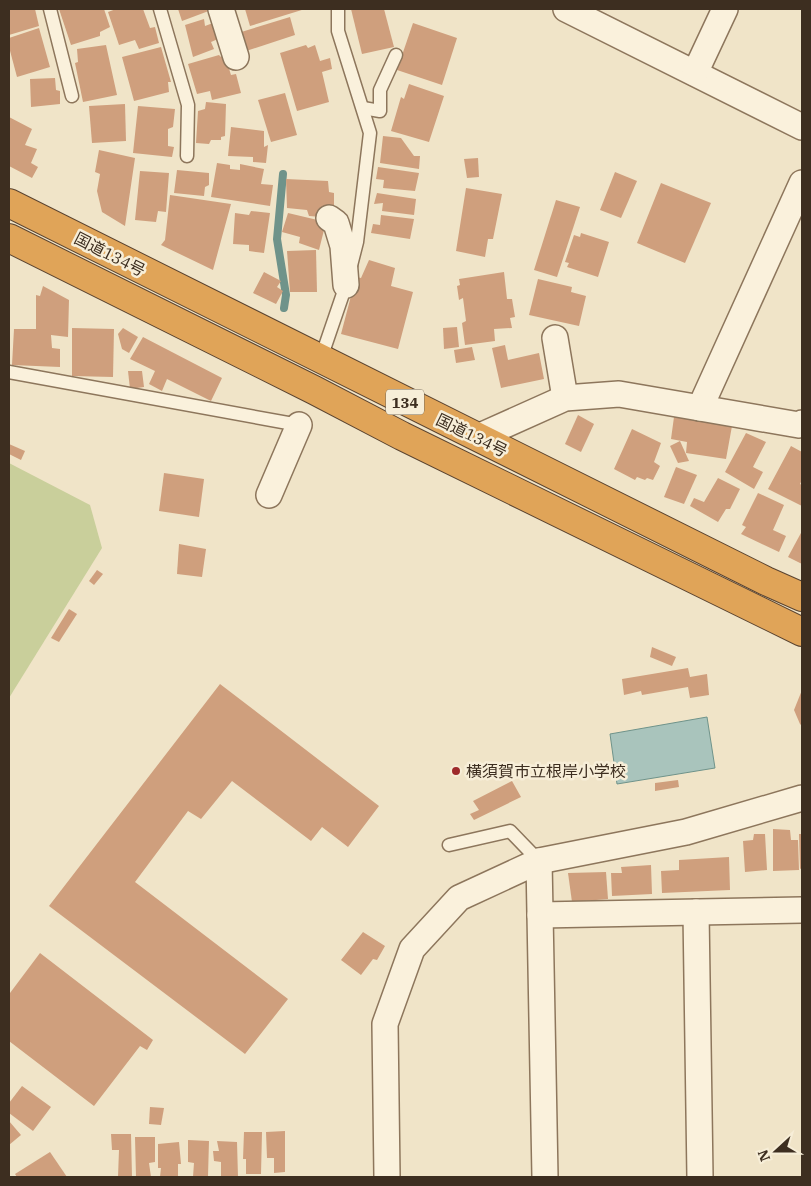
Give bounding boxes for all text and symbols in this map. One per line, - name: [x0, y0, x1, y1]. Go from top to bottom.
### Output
- street label: 国道134号: [71, 228, 149, 280]
- road number: 134: [386, 390, 424, 414]
- street label: 国道134号: [433, 409, 511, 461]
- place label: 横須賀市立根岸小学校: [466, 761, 626, 781]
- marker: 横須賀市立根岸小学校: [450, 765, 462, 777]
- north arrow: [751, 1126, 801, 1176]
- text: N: [753, 1147, 774, 1164]

